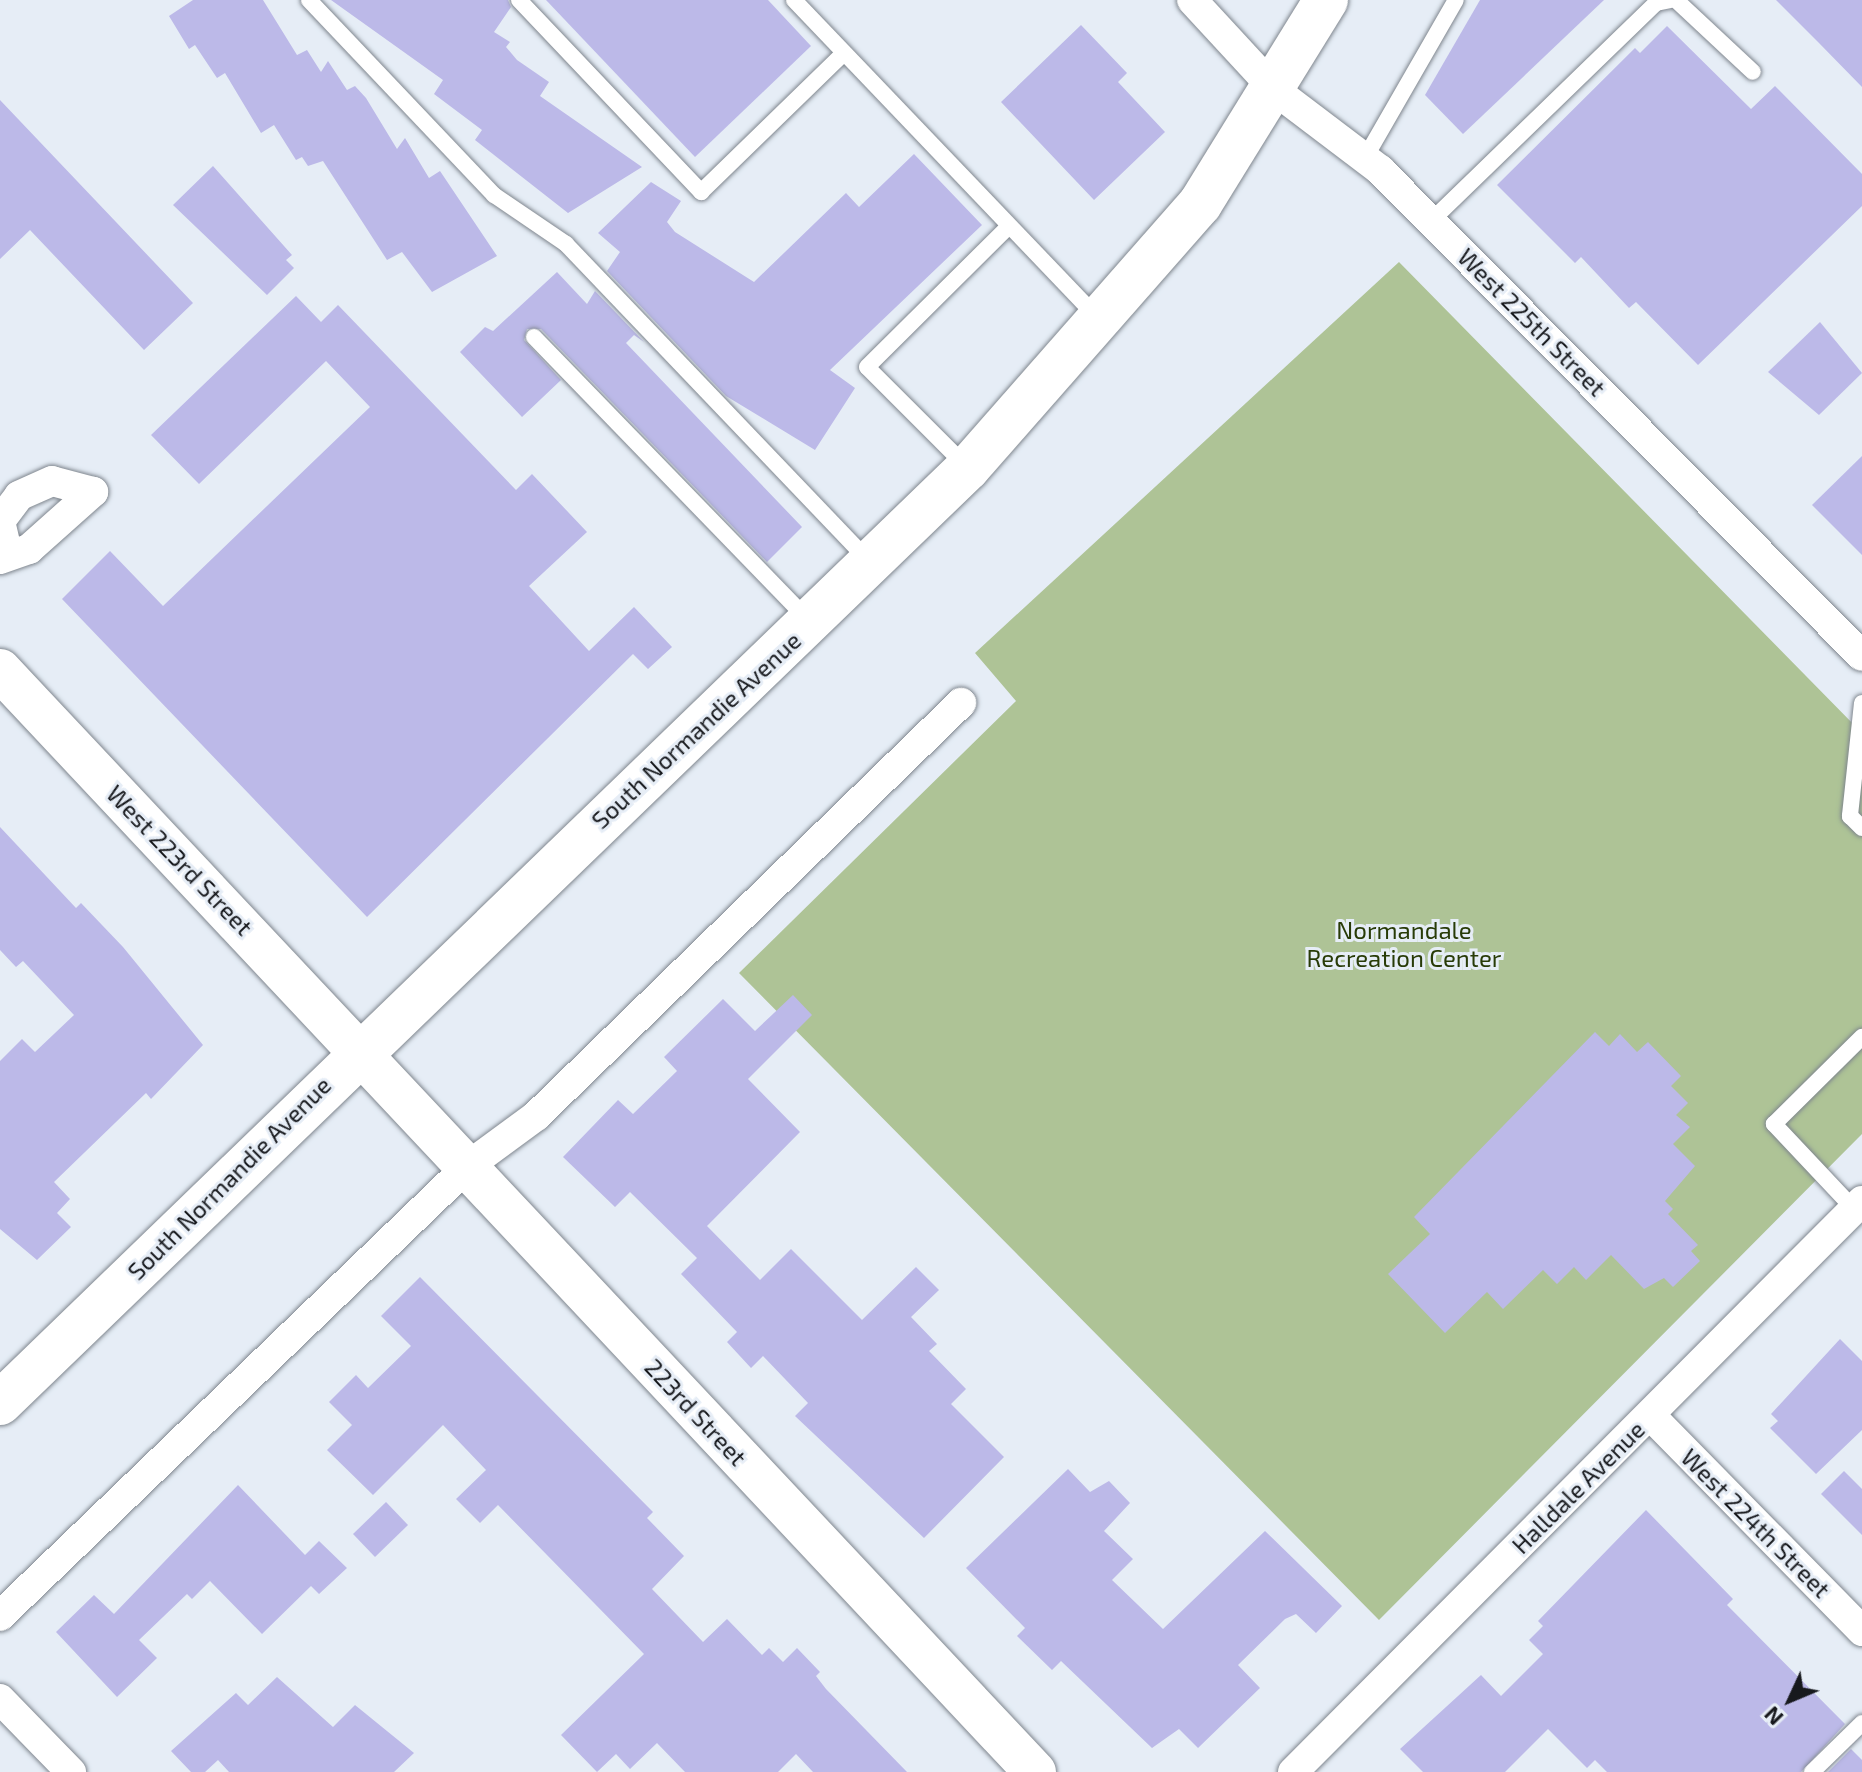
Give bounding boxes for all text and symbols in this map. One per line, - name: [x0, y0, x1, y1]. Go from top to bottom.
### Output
- street label: West 225th Street: [1452, 242, 1612, 402]
- street label: South Normandie Avenue: [585, 625, 807, 835]
- street label: West 223rd Street: [101, 779, 259, 941]
- park label: Normandale Recreation Center: [1307, 916, 1501, 972]
- street label: South Normandie Avenue: [121, 1070, 337, 1286]
- street label: 223rd Street: [639, 1353, 753, 1471]
- street label: Halldale Avenue: [1506, 1415, 1650, 1559]
- street label: West 224th Street: [1676, 1443, 1836, 1603]
- north arrow: [1750, 1660, 1830, 1740]
- text: N: [1758, 1702, 1788, 1731]

